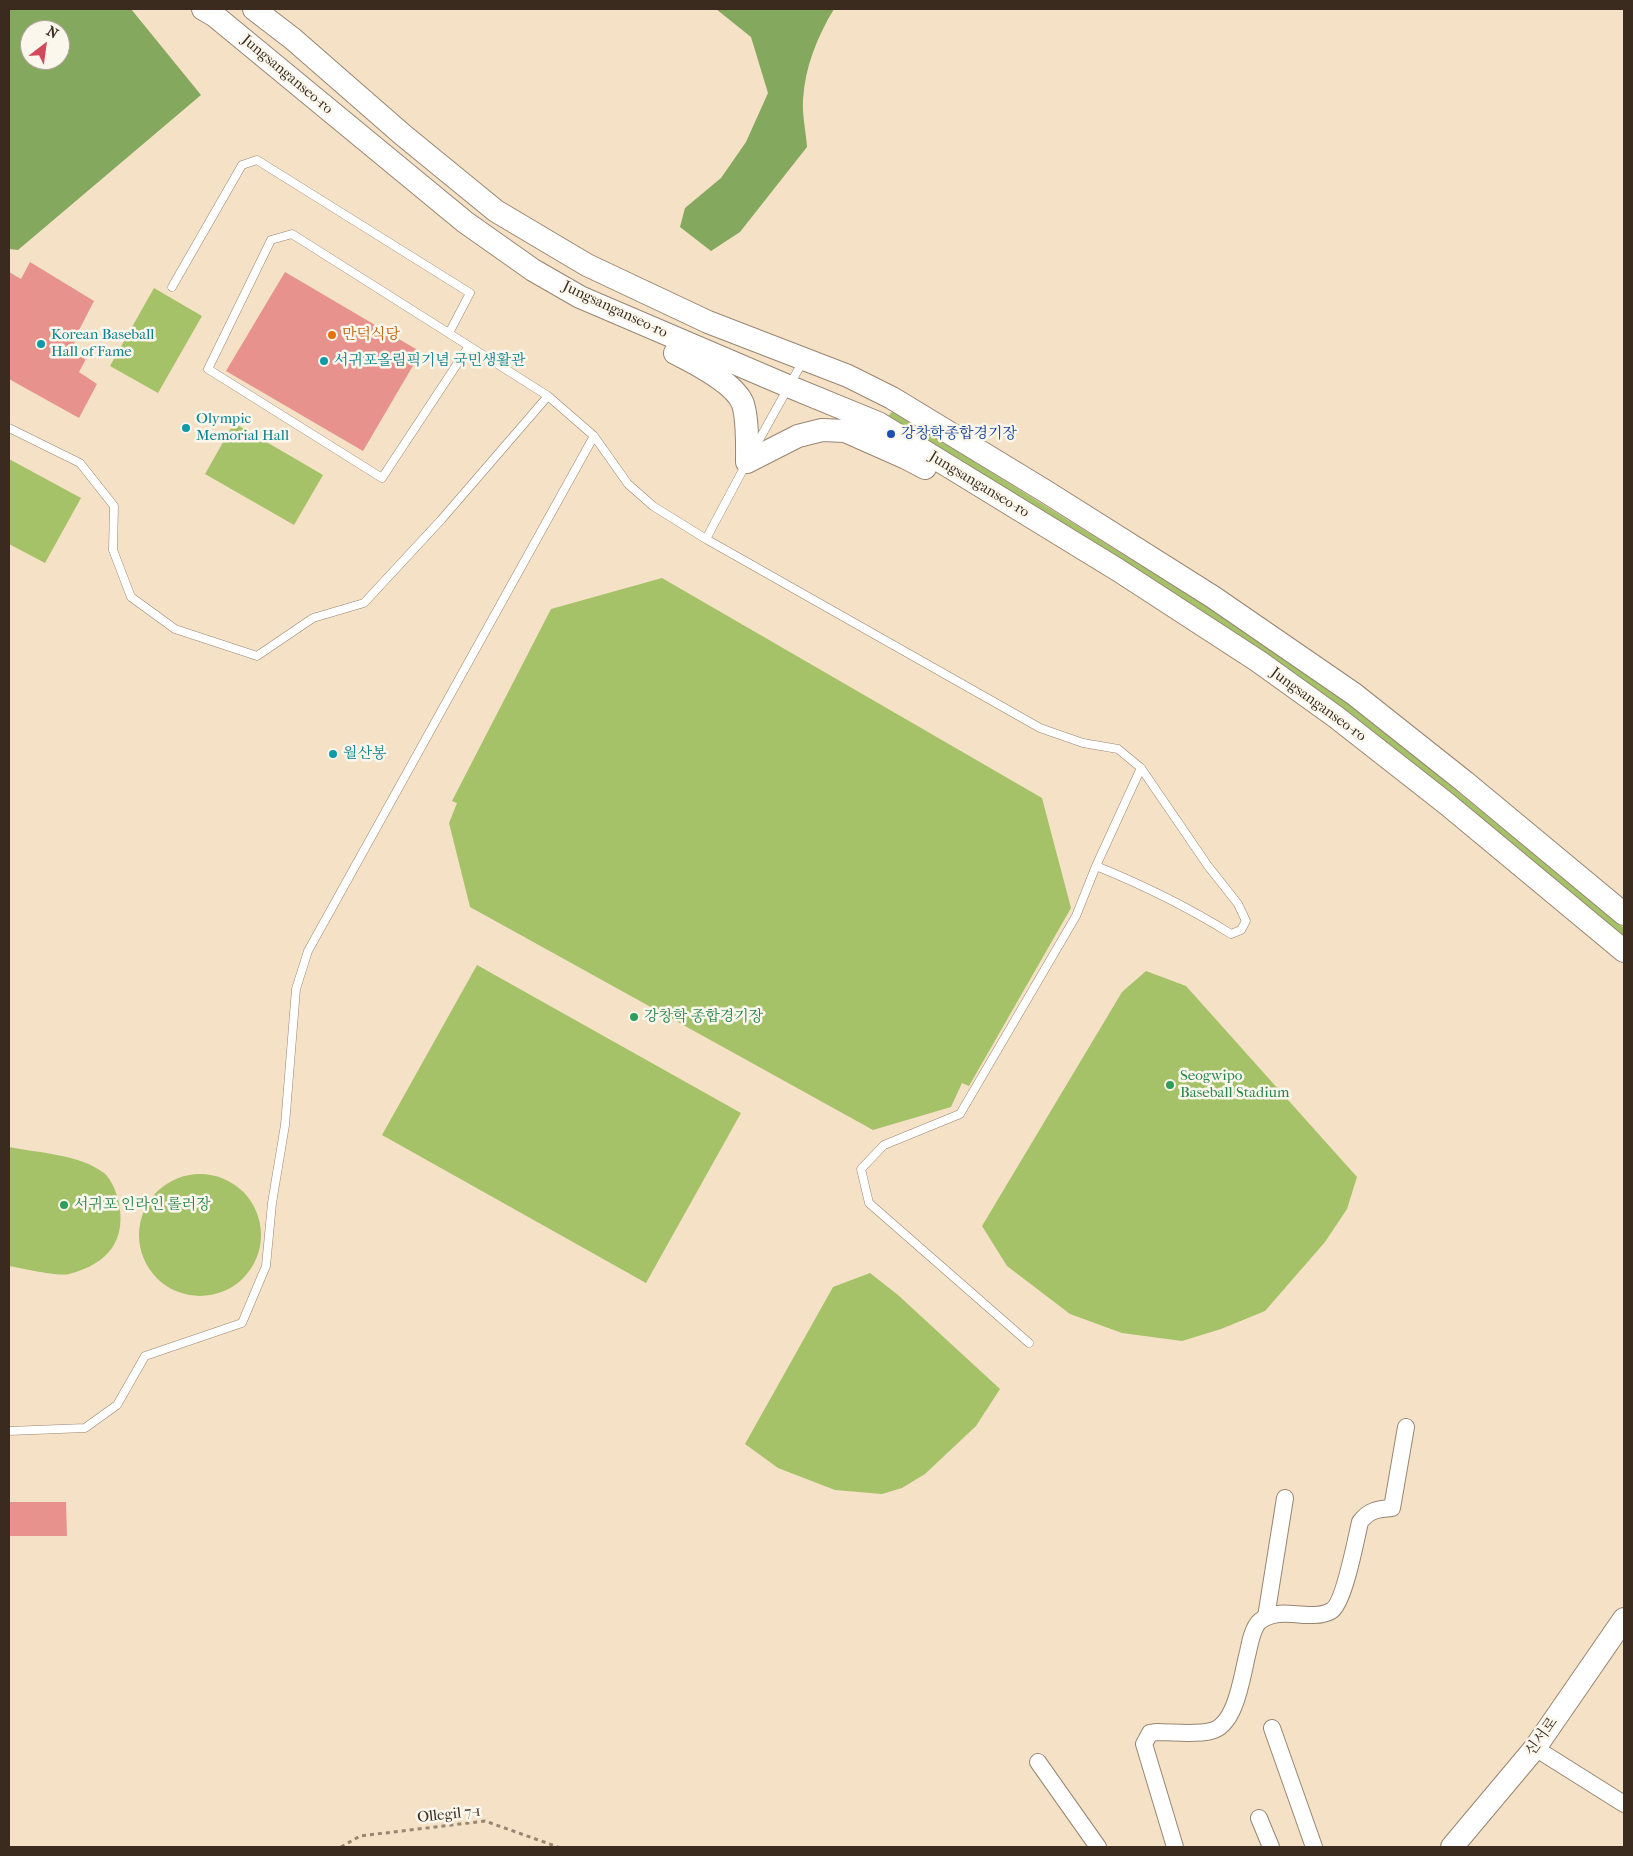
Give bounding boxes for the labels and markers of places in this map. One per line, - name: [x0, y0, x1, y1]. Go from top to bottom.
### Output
- place label: Korean Baseball Hall of Fame: [51, 326, 154, 361]
- place label: 만덕식당: [342, 326, 400, 344]
- marker: 만덕식당: [326, 329, 338, 341]
- marker: Korean Baseball Hall of Fame: [35, 338, 47, 350]
- place label: 서귀포올림픽기념 국민생활관: [334, 352, 526, 370]
- marker: 서귀포올림픽기념 국민생활관: [318, 355, 330, 367]
- place label: Olympic Memorial Hall: [196, 410, 289, 445]
- marker: Olympic Memorial Hall: [180, 422, 192, 434]
- place label: 강창학종합경기장: [901, 425, 1017, 443]
- marker: 강창학종합경기장: [885, 428, 897, 440]
- place label: 월산봉: [343, 745, 386, 763]
- marker: 월산봉: [327, 748, 339, 760]
- place label: 강창학 종합경기장: [644, 1008, 763, 1026]
- marker: 강창학 종합경기장: [628, 1011, 640, 1023]
- place label: Seogwipo Baseball Stadium: [1180, 1067, 1289, 1102]
- marker: Seogwipo Baseball Stadium: [1164, 1079, 1176, 1091]
- place label: 서귀포 인라인 롤러장: [74, 1196, 211, 1214]
- marker: 서귀포 인라인 롤러장: [58, 1199, 70, 1211]

